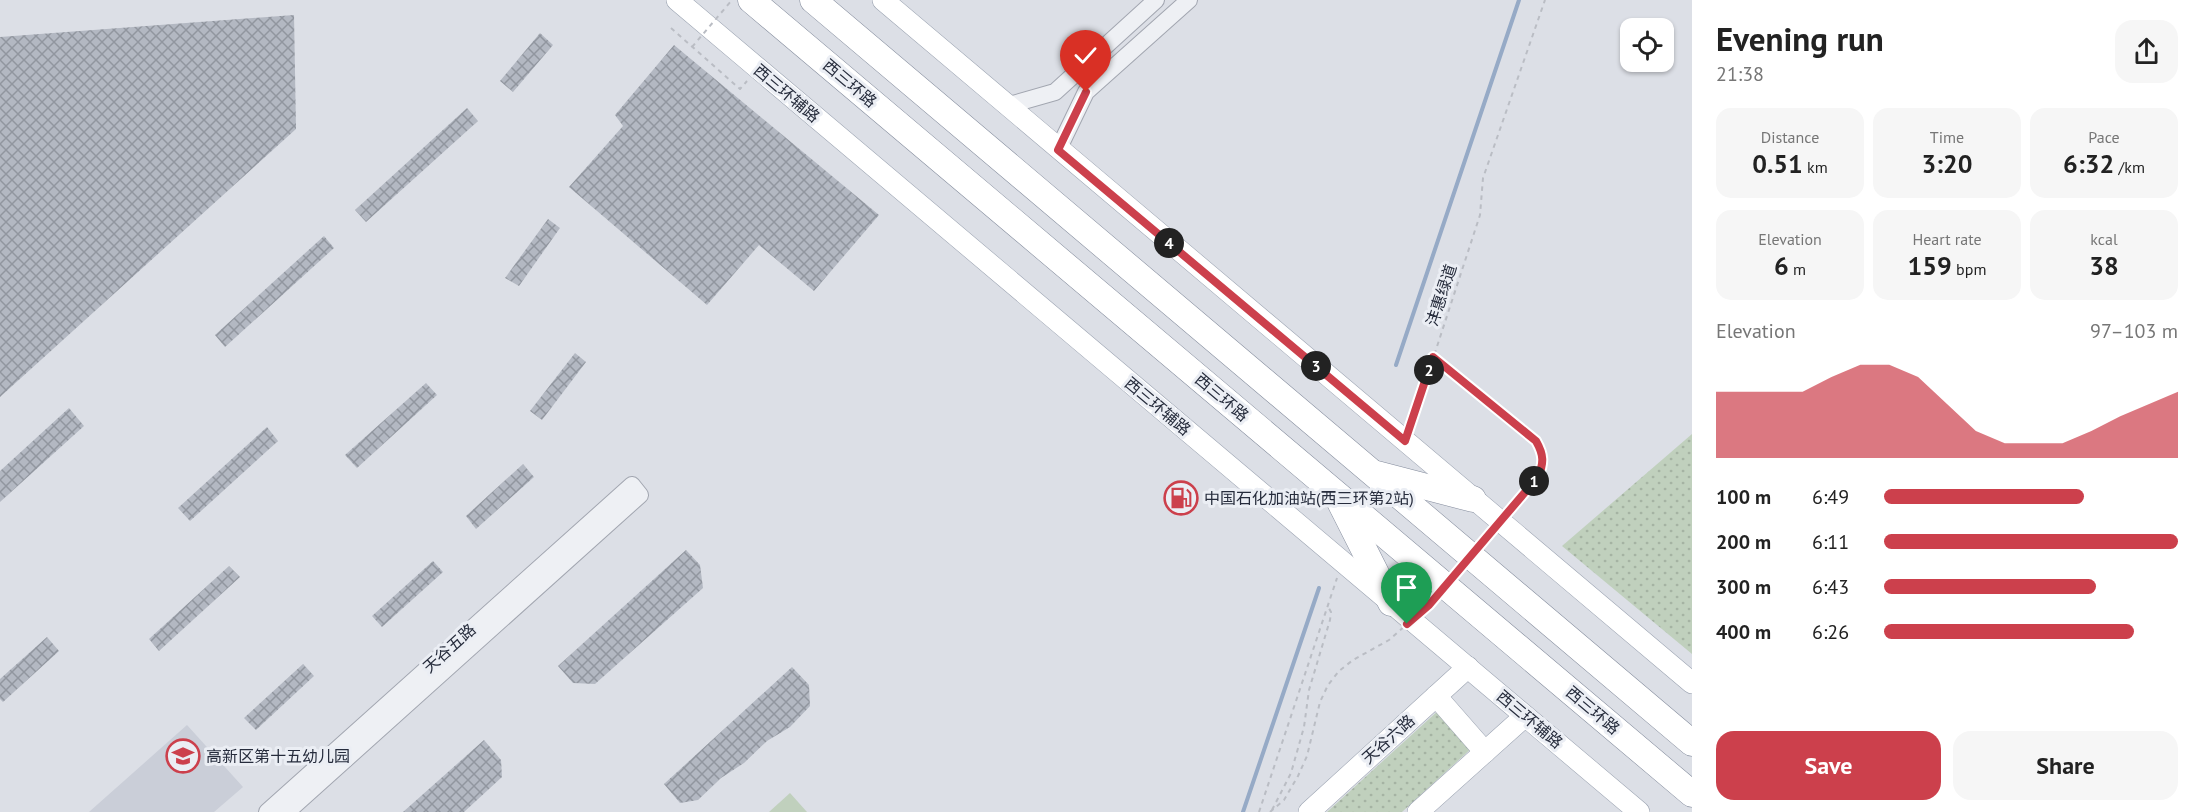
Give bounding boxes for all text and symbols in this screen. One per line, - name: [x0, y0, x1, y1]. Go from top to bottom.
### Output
- text: Evening run: [1716, 17, 1884, 60]
- map controls: [1620, 18, 1674, 72]
- button: locate: [1620, 18, 1674, 72]
- button: share: [2115, 20, 2178, 83]
- pin: [1060, 30, 1111, 92]
- icon: check: [1069, 39, 1102, 72]
- street label: 西三环路: [819, 55, 881, 111]
- street label: 西三环辅路: [750, 60, 824, 126]
- text: 21:38: [1716, 61, 1764, 87]
- text: Distance: [1761, 127, 1819, 147]
- text: Time: [1930, 127, 1964, 147]
- text: Pace: [2088, 127, 2120, 147]
- text: 0.51: [1752, 147, 1803, 180]
- text: 3:20: [1921, 147, 1973, 180]
- text: 6:32: [2063, 147, 2114, 180]
- text: km: [1803, 157, 1828, 177]
- text: /km: [2114, 157, 2145, 177]
- pin: 4: [1154, 228, 1184, 258]
- text: Elevation: [1758, 229, 1822, 249]
- text: Heart rate: [1912, 229, 1982, 249]
- text: kcal: [2090, 229, 2118, 249]
- text: 4: [1164, 233, 1174, 253]
- text: 6: [1774, 249, 1789, 282]
- text: 159: [1908, 249, 1952, 282]
- text: 38: [2089, 249, 2119, 282]
- text: m: [1789, 259, 1806, 279]
- text: bpm: [1952, 259, 1986, 279]
- street label: 沣惠绿道: [1422, 261, 1460, 329]
- text: Elevation: [1716, 318, 1796, 344]
- text: 97–103 m: [2090, 318, 2178, 344]
- pin: 3: [1301, 351, 1331, 381]
- pin: 2: [1414, 355, 1444, 385]
- text: 3: [1311, 356, 1321, 376]
- text: 2: [1424, 360, 1434, 380]
- street label: 西三环路: [1191, 369, 1253, 425]
- street label: 西三环辅路: [1121, 373, 1195, 439]
- pin: 1: [1519, 466, 1549, 496]
- text: 1: [1529, 471, 1539, 491]
- fuel station icon: 中国石化加油站(西三环第2站): [1163, 480, 1199, 516]
- text: 100 m: [1716, 484, 1771, 510]
- text: 6:49: [1812, 484, 1849, 510]
- place label: 中国石化加油站(西三环第2站): [1204, 488, 1414, 508]
- text: 200 m: [1716, 529, 1771, 555]
- text: 6:11: [1812, 529, 1849, 555]
- pin: [1381, 562, 1432, 624]
- icon: arrive: [1390, 571, 1423, 604]
- text: 300 m: [1716, 574, 1771, 600]
- text: 6:43: [1812, 574, 1849, 600]
- street label: 天谷五路: [419, 619, 479, 677]
- text: 400 m: [1716, 619, 1771, 645]
- text: 6:26: [1812, 619, 1849, 645]
- street label: 西三环路: [1562, 682, 1624, 738]
- street label: 西三环辅路: [1493, 686, 1567, 752]
- street label: 天谷六路: [1358, 710, 1418, 768]
- button: Save: [1716, 731, 1941, 800]
- button: Share: [1953, 731, 2178, 800]
- school or university icon: 高新区第十五幼儿园: [165, 738, 201, 774]
- place label: 高新区第十五幼儿园: [206, 746, 350, 766]

